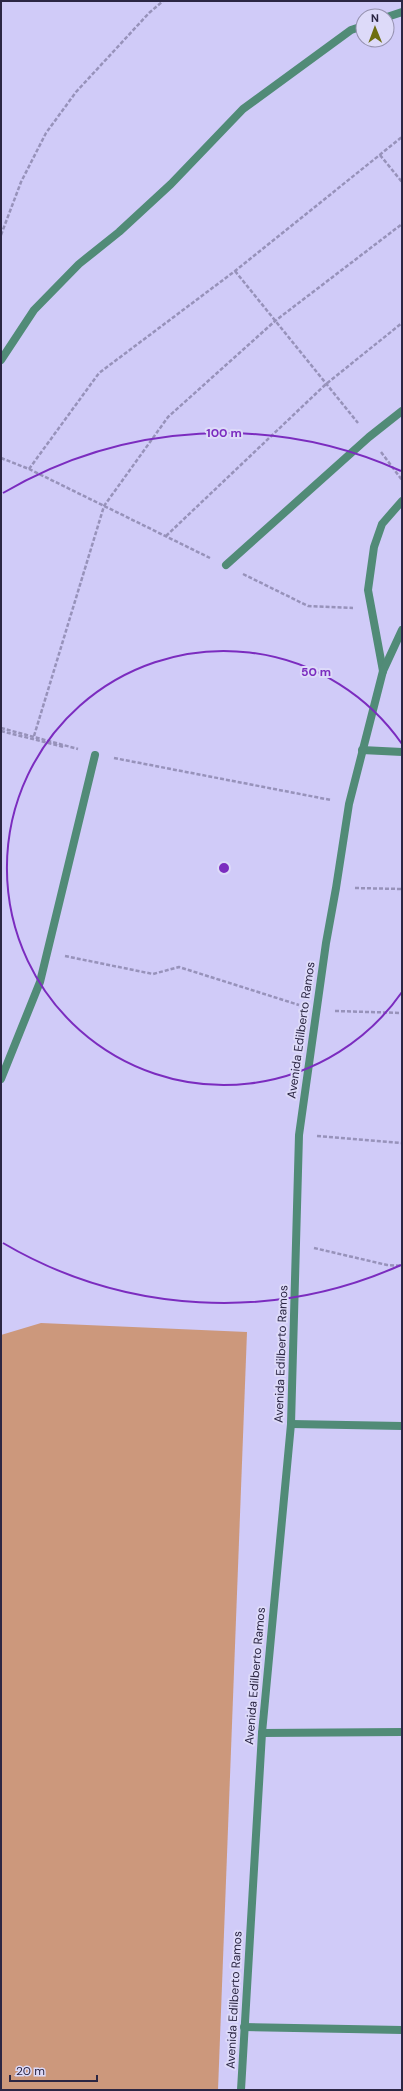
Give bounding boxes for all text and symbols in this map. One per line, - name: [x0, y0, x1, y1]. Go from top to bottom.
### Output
- north arrow: [355, 8, 395, 48]
- text: N: [371, 11, 379, 25]
- text: 100 m: [206, 425, 242, 441]
- text: 50 m: [301, 664, 331, 680]
- centre of rings: [217, 861, 231, 875]
- street label: Avenida Edilberto Ramos: [283, 961, 319, 1099]
- street label: Avenida Edilberto Ramos: [271, 1285, 291, 1423]
- street label: Avenida Edilberto Ramos: [241, 1607, 269, 1745]
- street label: Avenida Edilberto Ramos: [222, 1931, 246, 2069]
- scale bar: [10, 2057, 97, 2083]
- text: 20 m: [16, 2063, 45, 2079]

